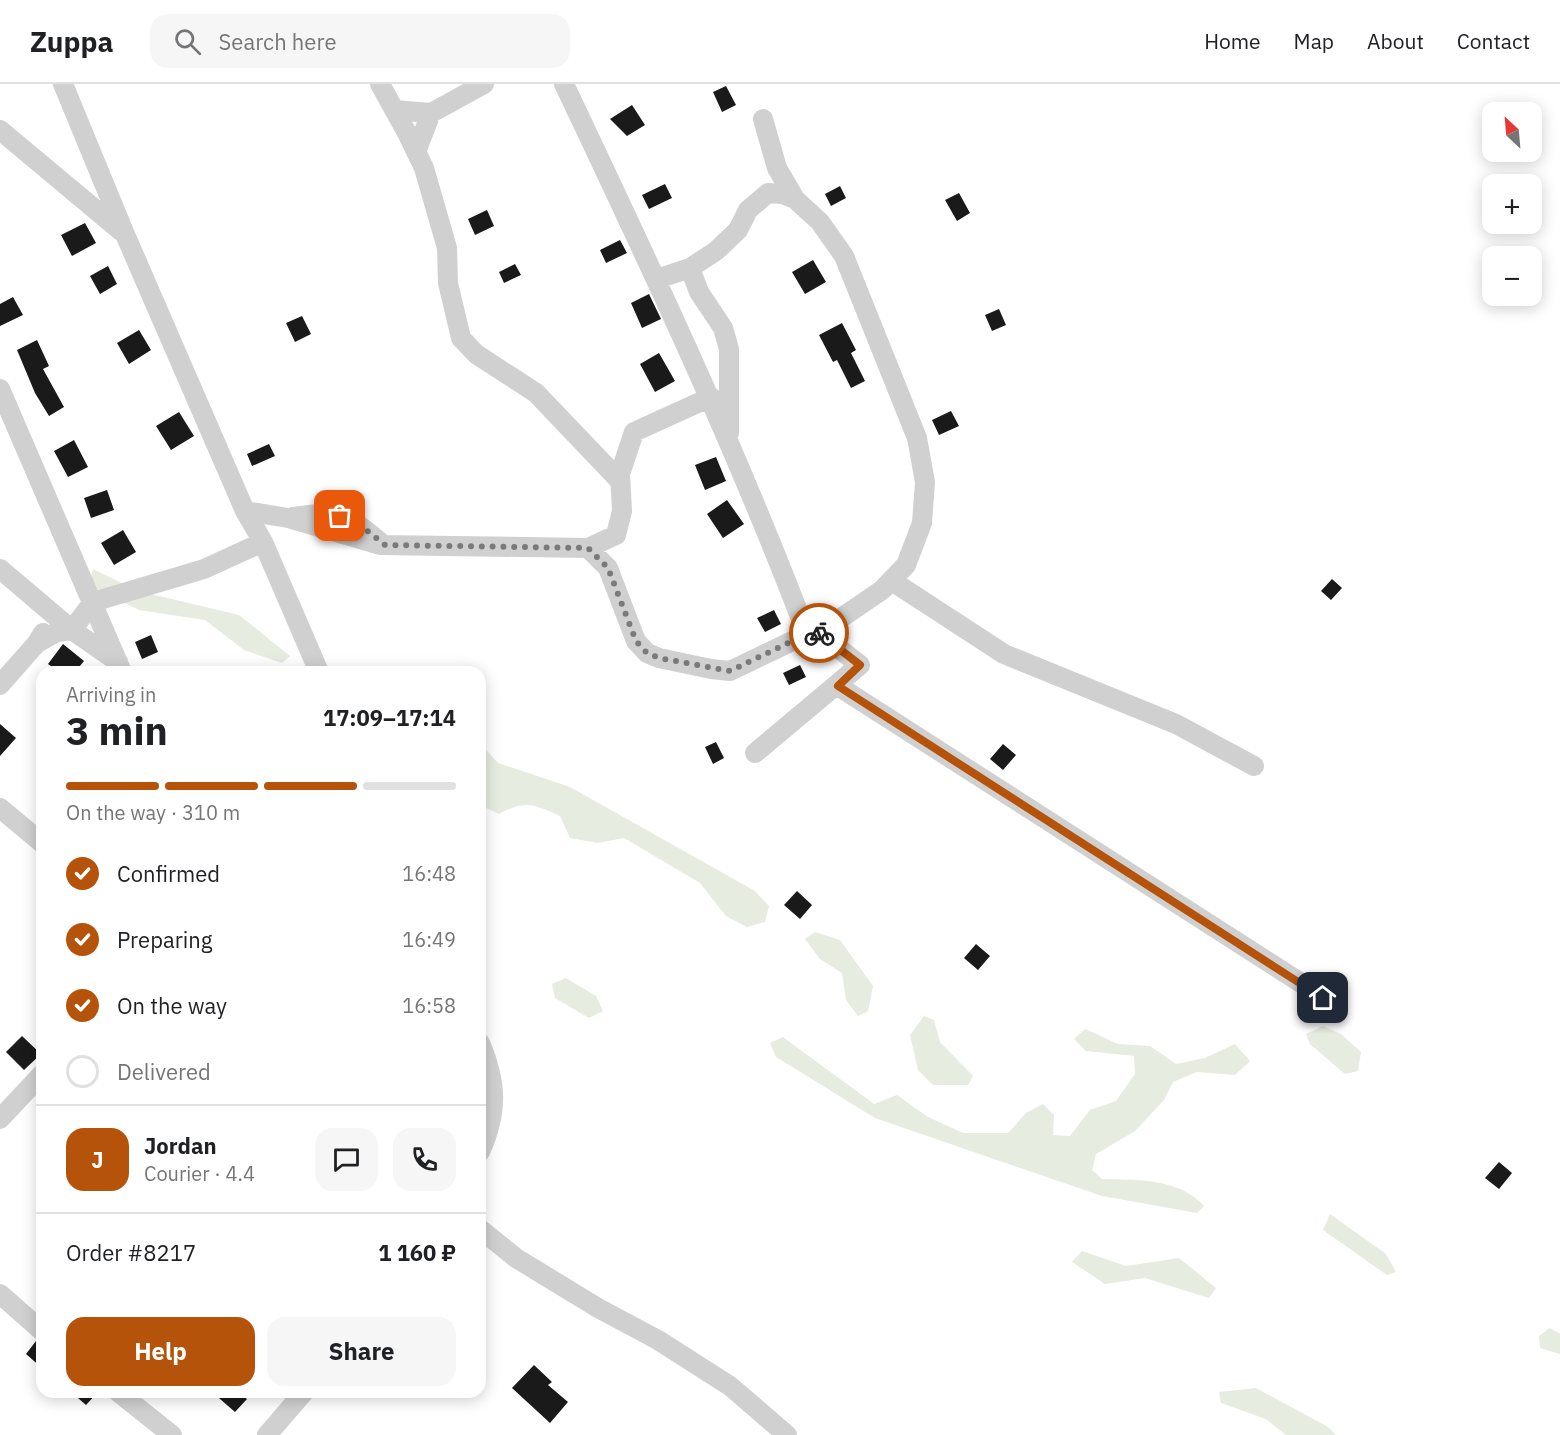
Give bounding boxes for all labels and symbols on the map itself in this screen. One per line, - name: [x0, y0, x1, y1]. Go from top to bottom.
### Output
- north arrow: [1482, 102, 1542, 162]
- pin: [314, 490, 365, 541]
- courier: [789, 603, 849, 663]
- pin: [1297, 972, 1348, 1023]

